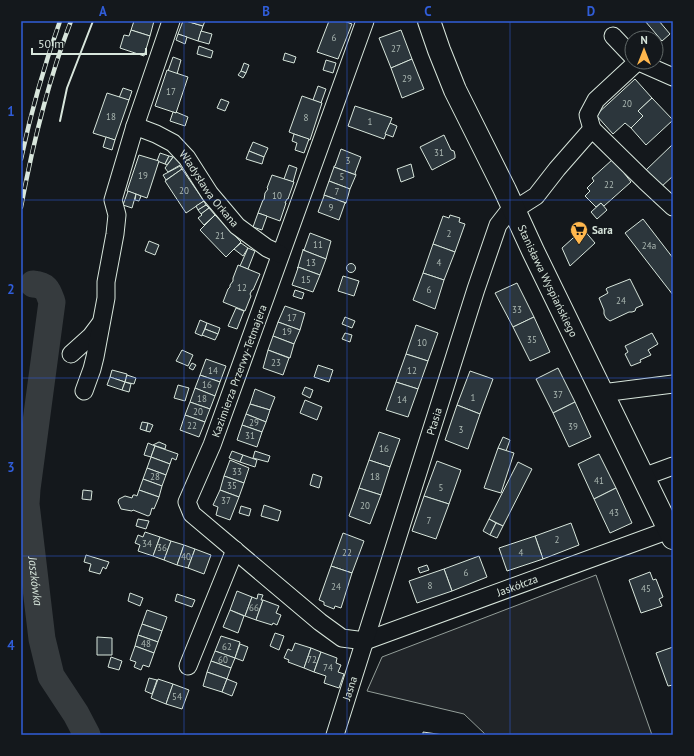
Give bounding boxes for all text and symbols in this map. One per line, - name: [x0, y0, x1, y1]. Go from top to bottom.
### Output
- text: A: [99, 3, 107, 20]
- text: B: [262, 3, 270, 20]
- text: C: [424, 3, 432, 20]
- text: D: [587, 3, 595, 20]
- scale bar: [32, 30, 146, 56]
- north arrow: [624, 30, 664, 70]
- house number: 6: [332, 32, 337, 43]
- text: N: [640, 33, 648, 47]
- text: 50 m: [38, 36, 64, 51]
- house number: 27: [391, 43, 401, 54]
- house number: 29: [402, 73, 412, 84]
- house number: 17: [166, 86, 176, 97]
- house number: 20: [622, 98, 632, 109]
- text: 1: [7, 103, 15, 120]
- house number: 18: [106, 111, 116, 122]
- house number: 8: [304, 112, 309, 123]
- house number: 1: [368, 116, 373, 127]
- street label: Władysława Orkana: [176, 147, 242, 230]
- house number: 31: [434, 147, 444, 158]
- house number: 3: [346, 155, 351, 166]
- house number: 19: [138, 170, 148, 181]
- house number: 5: [340, 171, 345, 182]
- house number: 22: [604, 179, 614, 190]
- house number: 20: [179, 185, 189, 196]
- house number: 7: [335, 186, 340, 197]
- house number: 10: [272, 190, 282, 201]
- house number: 9: [329, 202, 334, 213]
- supermarket icon: Sara: [569, 220, 589, 245]
- street label: Stanisława Wyspiańskiego: [515, 222, 581, 339]
- place label: Sara: [592, 223, 613, 237]
- house number: 2: [447, 228, 452, 239]
- house number: 21: [215, 230, 225, 241]
- house number: 11: [313, 239, 323, 250]
- house number: 24a: [642, 240, 656, 251]
- house number: 13: [306, 257, 316, 268]
- house number: 4: [437, 257, 442, 268]
- house number: 15: [301, 274, 311, 285]
- text: 2: [7, 281, 15, 298]
- house number: 12: [237, 282, 247, 293]
- house number: 6: [427, 284, 432, 295]
- house number: 24: [616, 295, 626, 306]
- street label: Kazimierza Przerwy-Tetmajera: [208, 303, 270, 439]
- house number: 33: [512, 304, 522, 315]
- house number: 17: [287, 312, 297, 323]
- house number: 19: [282, 326, 292, 337]
- house number: 35: [527, 334, 537, 345]
- house number: 10: [417, 337, 427, 348]
- house number: 23: [271, 357, 281, 368]
- house number: 14: [208, 365, 218, 376]
- house number: 12: [407, 365, 417, 376]
- house number: 16: [202, 379, 212, 390]
- house number: 37: [553, 389, 563, 400]
- house number: 1: [471, 392, 476, 403]
- house number: 18: [197, 393, 207, 404]
- house number: 14: [397, 394, 407, 405]
- house number: 20: [193, 406, 203, 417]
- street label: Ptasia: [423, 406, 445, 437]
- house number: 29: [249, 417, 259, 428]
- house number: 22: [187, 420, 197, 431]
- house number: 39: [568, 421, 578, 432]
- house number: 3: [459, 424, 464, 435]
- house number: 31: [245, 430, 255, 441]
- house number: 16: [379, 443, 389, 454]
- text: 3: [7, 459, 15, 476]
- house number: 33: [232, 466, 242, 477]
- house number: 28: [150, 471, 160, 482]
- house number: 18: [370, 471, 380, 482]
- house number: 41: [594, 475, 604, 486]
- house number: 35: [227, 480, 237, 491]
- house number: 5: [439, 482, 444, 493]
- house number: 37: [221, 495, 231, 506]
- house number: 20: [360, 500, 370, 511]
- house number: 43: [609, 507, 619, 518]
- house number: 7: [427, 515, 432, 526]
- house number: 2: [555, 534, 560, 545]
- house number: 34: [142, 538, 152, 549]
- house number: 36: [157, 542, 167, 553]
- house number: 22: [342, 547, 352, 558]
- house number: 4: [519, 547, 524, 558]
- house number: 40: [181, 551, 191, 562]
- water label: Jaszkówka: [25, 555, 46, 607]
- house number: 6: [464, 567, 469, 578]
- street label: Jaskółcza: [494, 571, 540, 600]
- house number: 8: [428, 580, 433, 591]
- house number: 24: [331, 581, 341, 592]
- house number: 45: [641, 583, 651, 594]
- house number: 66: [249, 602, 259, 613]
- text: 4: [7, 637, 15, 654]
- house number: 48: [141, 638, 151, 649]
- house number: 62: [222, 641, 232, 652]
- house number: 60: [218, 654, 228, 665]
- house number: 72: [307, 654, 317, 665]
- house number: 74: [323, 662, 333, 673]
- street label: Jasna: [339, 674, 360, 703]
- house number: 54: [172, 691, 182, 702]

